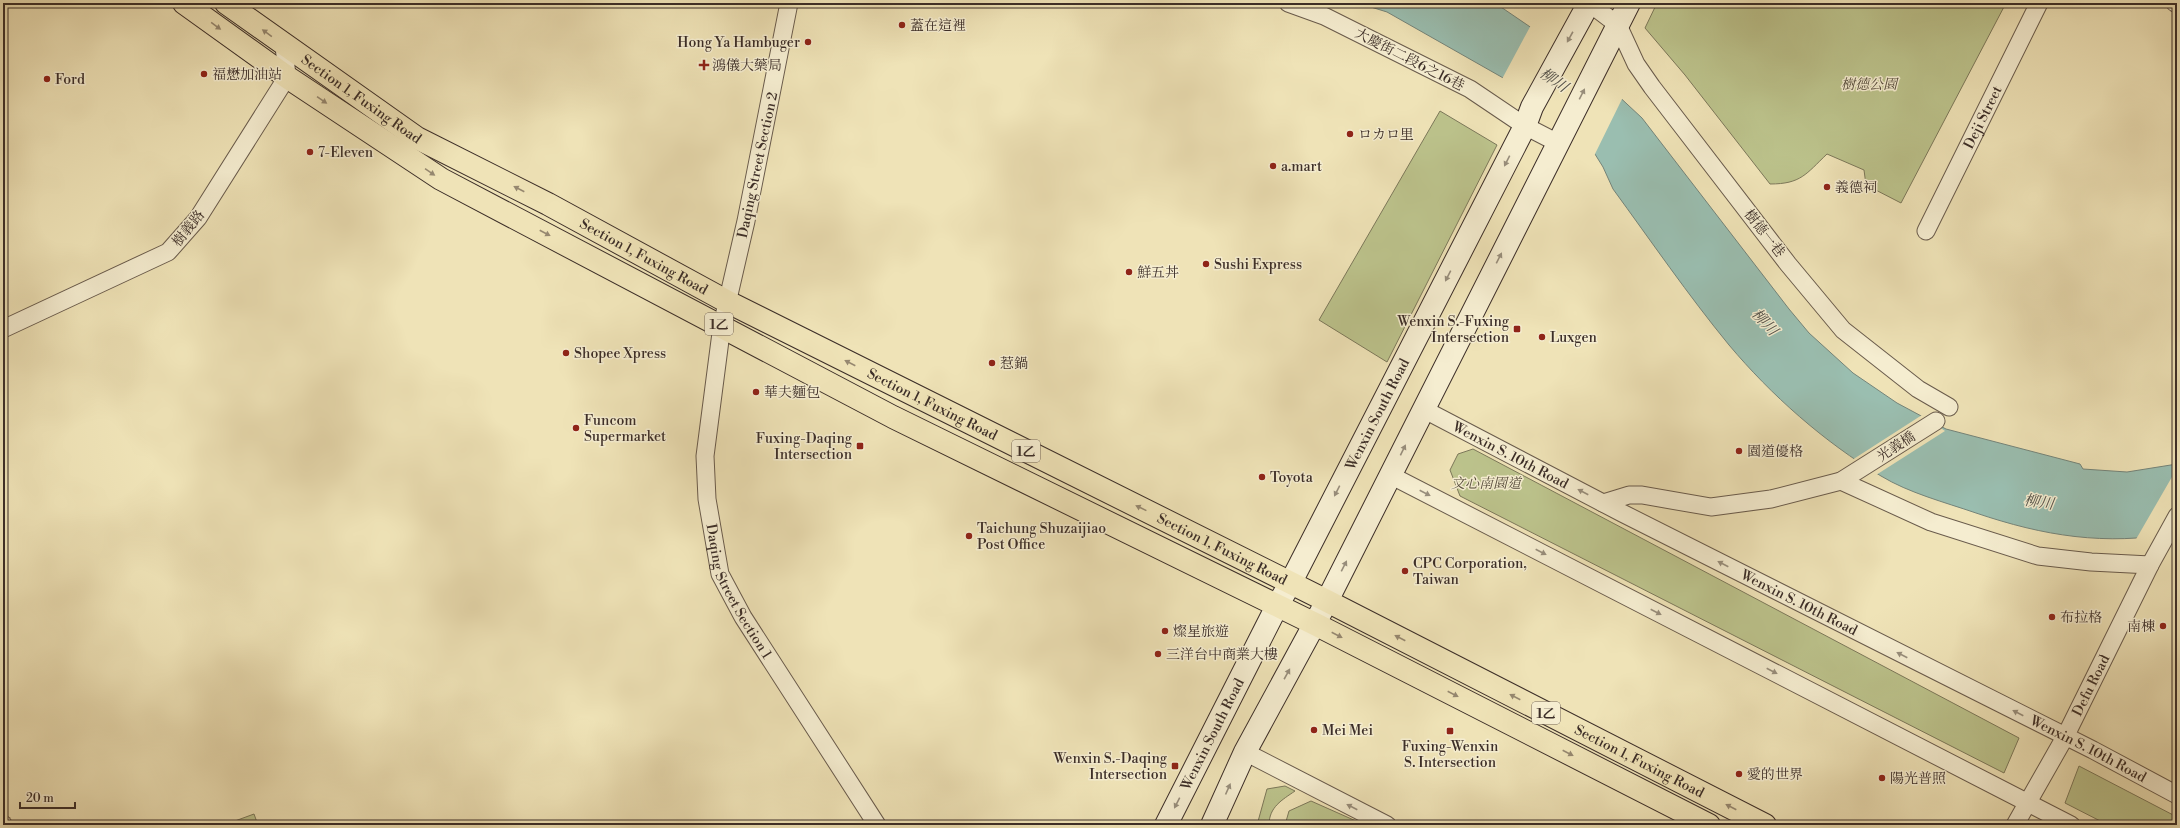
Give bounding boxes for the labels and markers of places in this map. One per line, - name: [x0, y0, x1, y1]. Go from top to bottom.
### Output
- place label: 蓋在這裡: [910, 17, 966, 35]
- marker: 蓋在這裡: [897, 20, 907, 30]
- place label: Hong Ya Hambuger: [677, 34, 800, 52]
- marker: Hong Ya Hambuger: [803, 37, 813, 47]
- place label: 鴻儀大藥局: [712, 57, 782, 75]
- marker: 鴻儀大藥局: [699, 60, 709, 70]
- place label: 福懋加油站: [212, 66, 282, 84]
- marker: 福懋加油站: [199, 69, 209, 79]
- place label: Ford: [55, 71, 85, 89]
- marker: Ford: [42, 74, 52, 84]
- place label: ロカロ里: [1358, 126, 1414, 144]
- marker: ロカロ里: [1345, 129, 1355, 139]
- place label: 7-Eleven: [318, 144, 374, 162]
- marker: 7-Eleven: [305, 147, 315, 157]
- place label: a.mart: [1281, 158, 1322, 176]
- marker: a.mart: [1268, 161, 1278, 171]
- place label: 義德祠: [1835, 179, 1877, 197]
- marker: 義德祠: [1822, 182, 1832, 192]
- place label: Sushi Express: [1214, 256, 1302, 274]
- marker: Sushi Express: [1201, 259, 1211, 269]
- place label: 鮮五丼: [1137, 264, 1179, 282]
- marker: 鮮五丼: [1124, 267, 1134, 277]
- place label: Wenxin S.-Fuxing Intersection: [1396, 313, 1510, 347]
- marker: Wenxin S.-Fuxing Intersection: [1512, 324, 1522, 334]
- place label: Luxgen: [1550, 329, 1597, 347]
- marker: Luxgen: [1537, 332, 1547, 342]
- place label: Shopee Xpress: [574, 345, 666, 363]
- marker: Shopee Xpress: [561, 348, 571, 358]
- place label: 惹鍋: [1000, 355, 1028, 373]
- marker: 惹鍋: [987, 358, 997, 368]
- place label: 華夫麵包: [764, 384, 820, 402]
- marker: 華夫麵包: [751, 387, 761, 397]
- place label: Funcom Supermarket: [584, 412, 666, 446]
- marker: Funcom Supermarket: [571, 423, 581, 433]
- place label: Fuxing-Daqing Intersection: [756, 430, 853, 464]
- marker: Fuxing-Daqing Intersection: [855, 441, 865, 451]
- place label: 園道優格: [1747, 443, 1803, 461]
- marker: 園道優格: [1734, 446, 1744, 456]
- place label: Toyota: [1270, 469, 1314, 487]
- marker: Toyota: [1257, 472, 1267, 482]
- place label: Taichung Shuzaijiao Post Office: [977, 520, 1106, 554]
- marker: Taichung Shuzaijiao Post Office: [964, 531, 974, 541]
- place label: CPC Corporation, Taiwan: [1413, 555, 1527, 589]
- marker: CPC Corporation, Taiwan: [1400, 566, 1410, 576]
- place label: 布拉格: [2060, 609, 2102, 627]
- marker: 布拉格: [2047, 612, 2057, 622]
- place label: 南棟: [2127, 618, 2155, 636]
- marker: 南棟: [2158, 621, 2168, 631]
- place label: 燦星旅遊: [1173, 623, 1229, 641]
- marker: 燦星旅遊: [1160, 626, 1170, 636]
- place label: 三洋台中商業大樓: [1166, 646, 1278, 664]
- marker: 三洋台中商業大樓: [1153, 649, 1163, 659]
- place label: Mei Mei: [1322, 722, 1373, 740]
- marker: Mei Mei: [1309, 725, 1319, 735]
- marker: Fuxing-Wenxin S. Intersection: [1445, 726, 1455, 736]
- place label: Fuxing-Wenxin S. Intersection: [1402, 738, 1499, 772]
- place label: Wenxin S.-Daqing Intersection: [1053, 750, 1168, 784]
- marker: Wenxin S.-Daqing Intersection: [1170, 761, 1180, 771]
- place label: 愛的世界: [1747, 766, 1803, 784]
- marker: 愛的世界: [1734, 769, 1744, 779]
- place label: 陽光普照: [1890, 770, 1946, 788]
- marker: 陽光普照: [1877, 773, 1887, 783]

